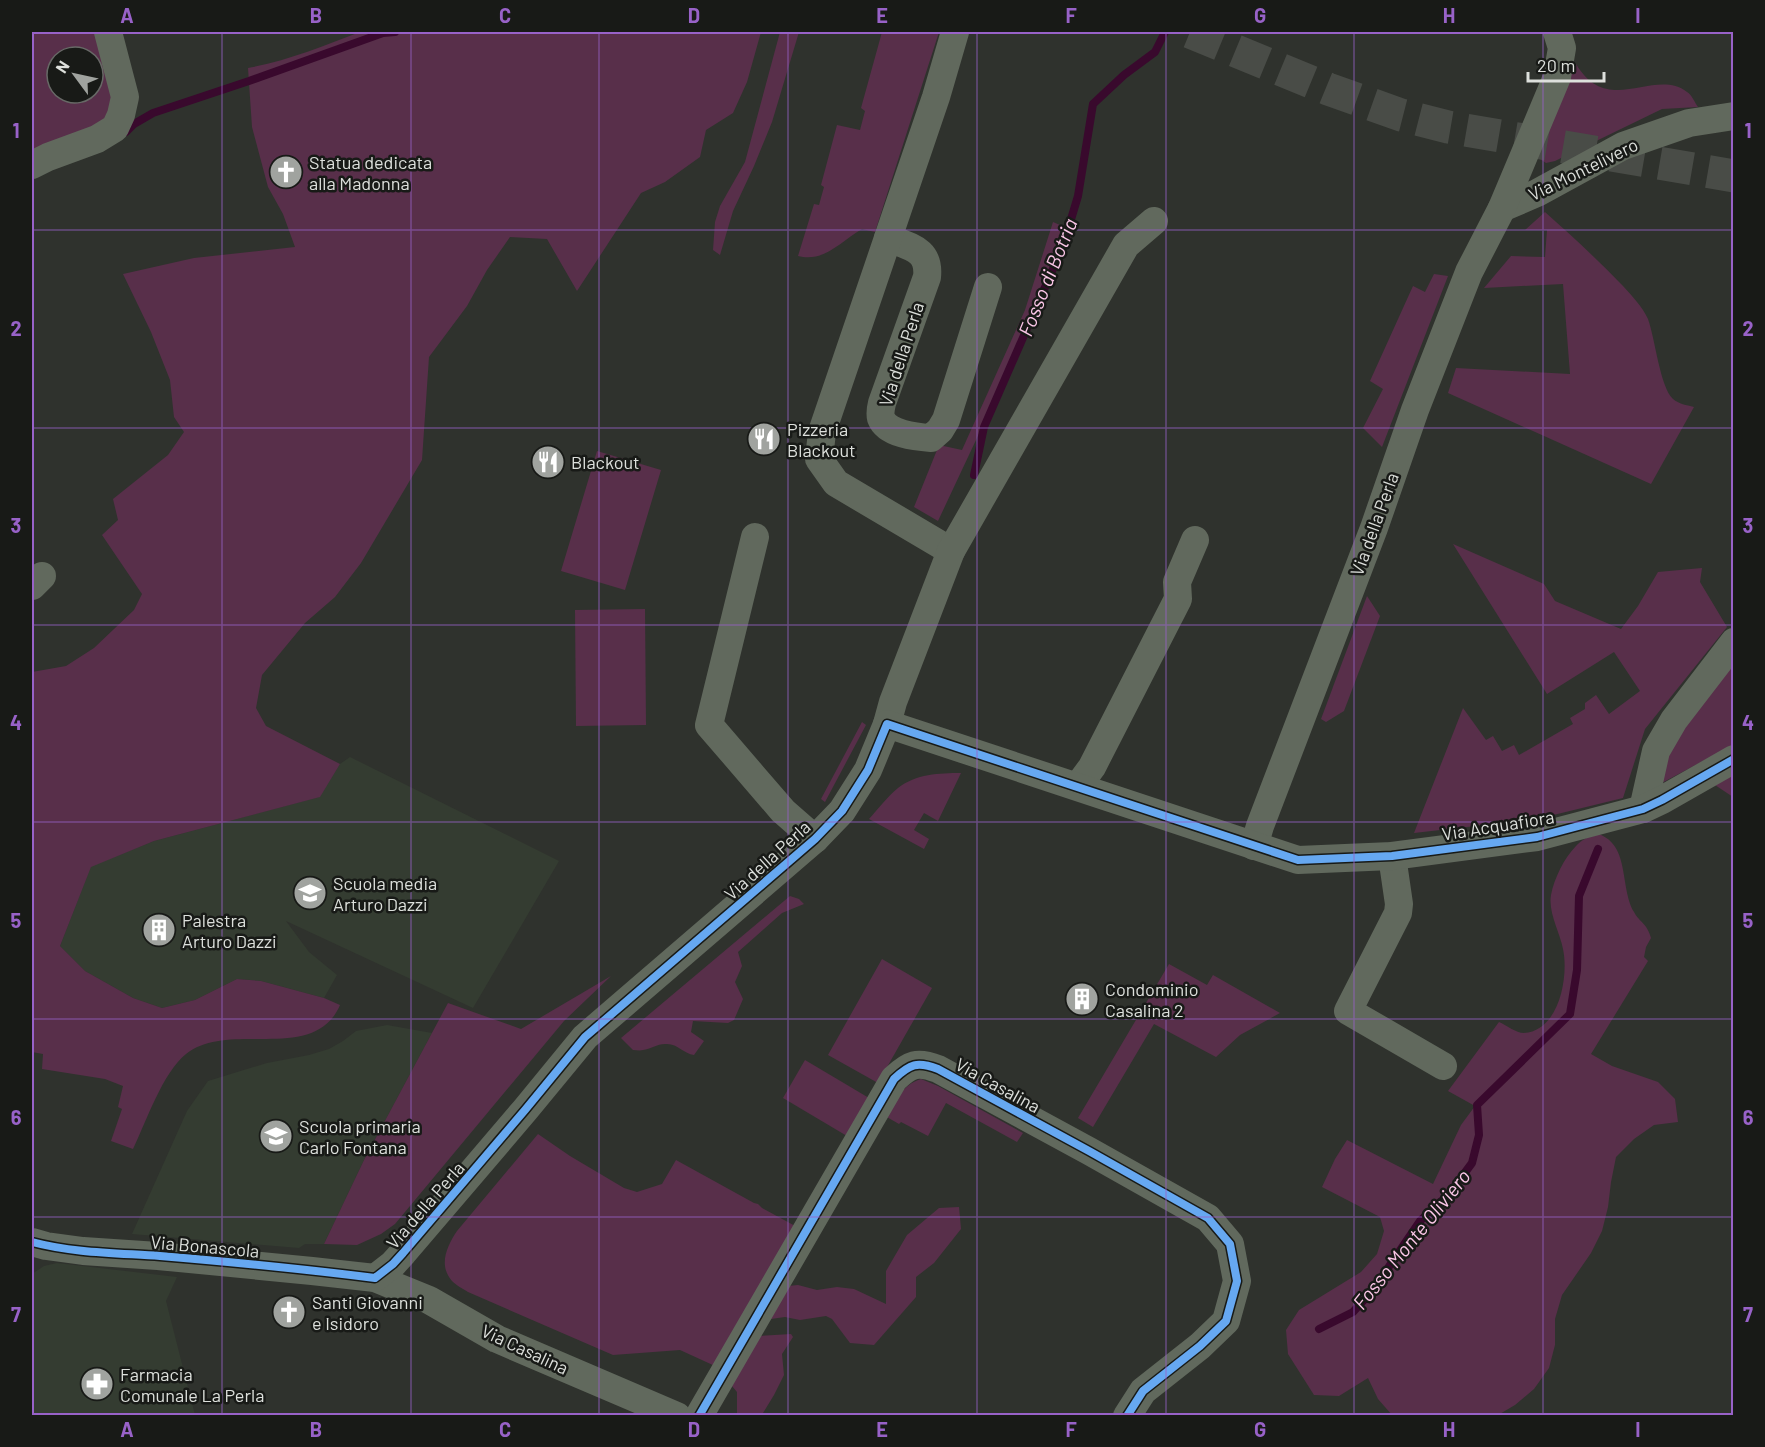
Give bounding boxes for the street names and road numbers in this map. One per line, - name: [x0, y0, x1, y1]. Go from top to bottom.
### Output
- street label: Via Montelivero: [1525, 133, 1641, 205]
- street label: Via della Perla: [874, 299, 928, 409]
- street label: Via della Perla: [1345, 469, 1403, 579]
- street label: Via Acquafiora: [1440, 805, 1556, 845]
- street label: Via della Perla: [719, 816, 815, 904]
- street label: Via Casalina: [952, 1053, 1044, 1117]
- street label: Via della Perla: [381, 1157, 469, 1253]
- street label: Via Bonascola: [150, 1230, 260, 1262]
- street label: Via Casalina: [478, 1319, 572, 1379]

